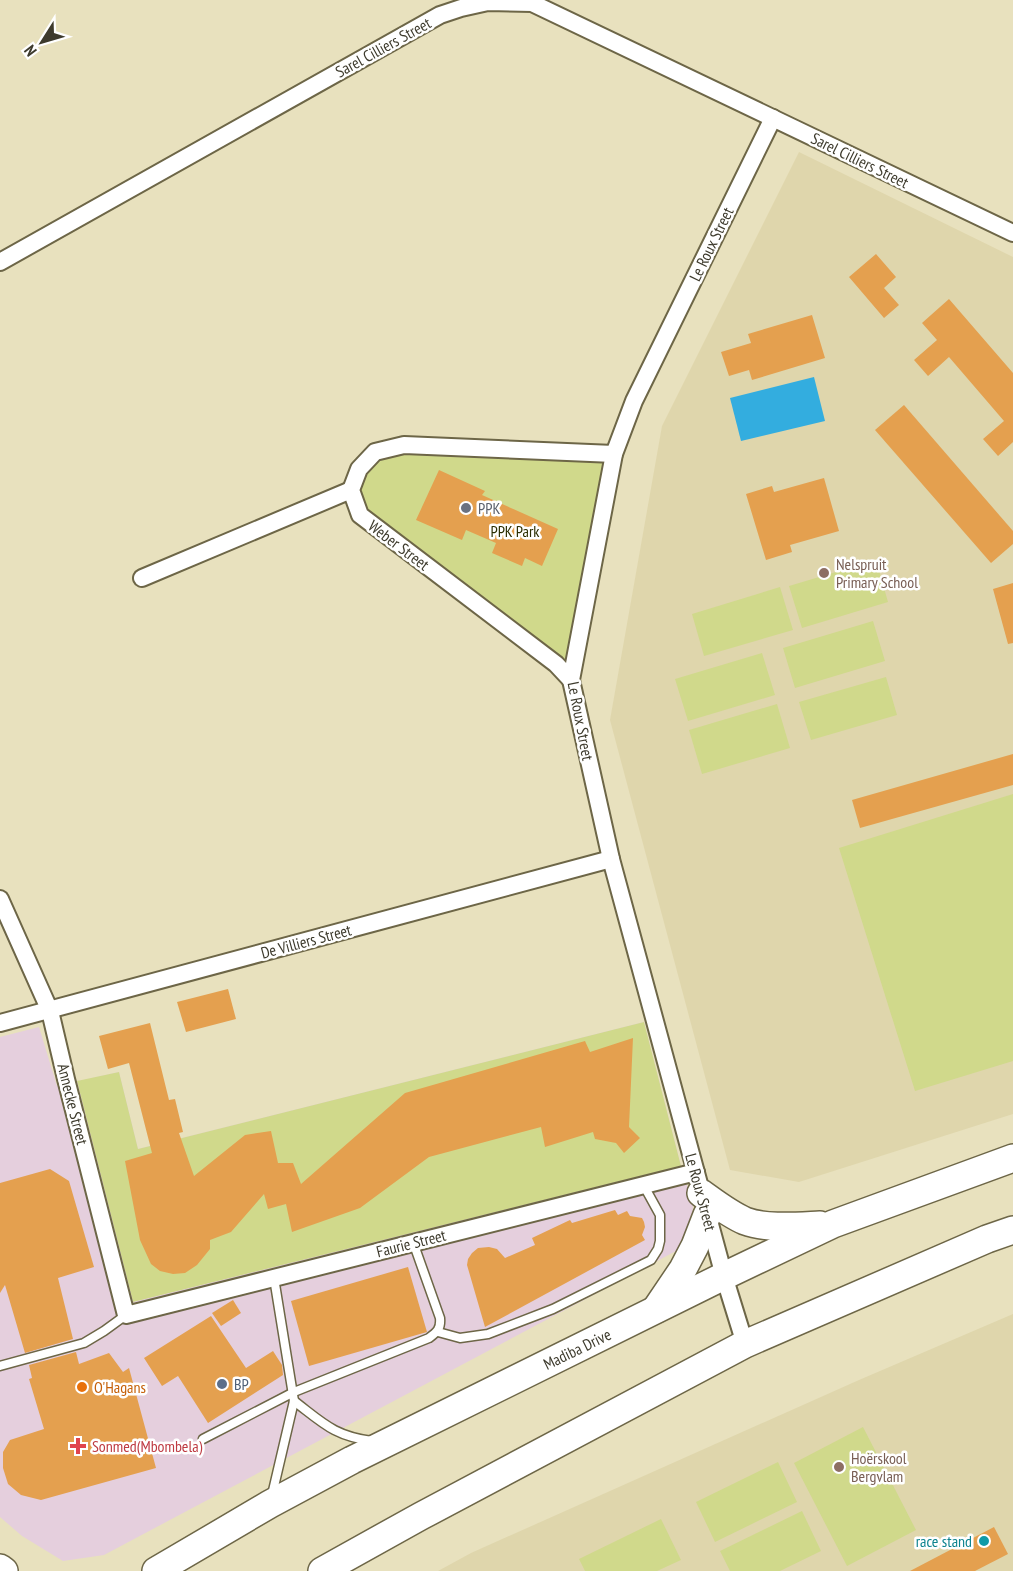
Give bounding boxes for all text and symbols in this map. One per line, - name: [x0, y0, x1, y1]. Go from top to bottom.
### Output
- north arrow: [12, 12, 72, 72]
- street label: Sarel Cilliers Street: [332, 12, 435, 81]
- text: N: [19, 42, 41, 60]
- street label: Sarel Cilliers Street: [808, 128, 913, 192]
- street label: Le Roux Street: [685, 203, 738, 284]
- place label: PPK: [478, 498, 500, 518]
- marker: PPK: [459, 501, 473, 515]
- street label: Weber Street: [365, 516, 434, 575]
- park label: PPK Park: [490, 521, 540, 541]
- place label: Nelspruit Primary School: [836, 554, 918, 592]
- marker: Nelspruit Primary School: [817, 566, 831, 580]
- street label: Le Roux Street: [564, 680, 599, 763]
- street label: De Villiers Street: [259, 919, 354, 963]
- street label: Annecke Street: [53, 1061, 93, 1147]
- street label: Le Roux Street: [681, 1151, 721, 1234]
- street label: Faurie Street: [374, 1225, 448, 1261]
- street label: Madiba Drive: [540, 1324, 614, 1374]
- place label: BP: [234, 1374, 249, 1394]
- place label: O'Hagans: [94, 1377, 146, 1397]
- marker: BP: [215, 1377, 229, 1391]
- marker: O'Hagans: [75, 1380, 89, 1394]
- place label: Sonmed(Mbombela): [92, 1436, 203, 1456]
- marker: Sonmed(Mbombela): [69, 1437, 87, 1455]
- place label: Hoërskool Bergvlam: [851, 1448, 907, 1486]
- marker: Hoërskool Bergvlam: [832, 1460, 846, 1474]
- place label: race stand: [916, 1531, 972, 1551]
- marker: race stand: [977, 1534, 991, 1548]

